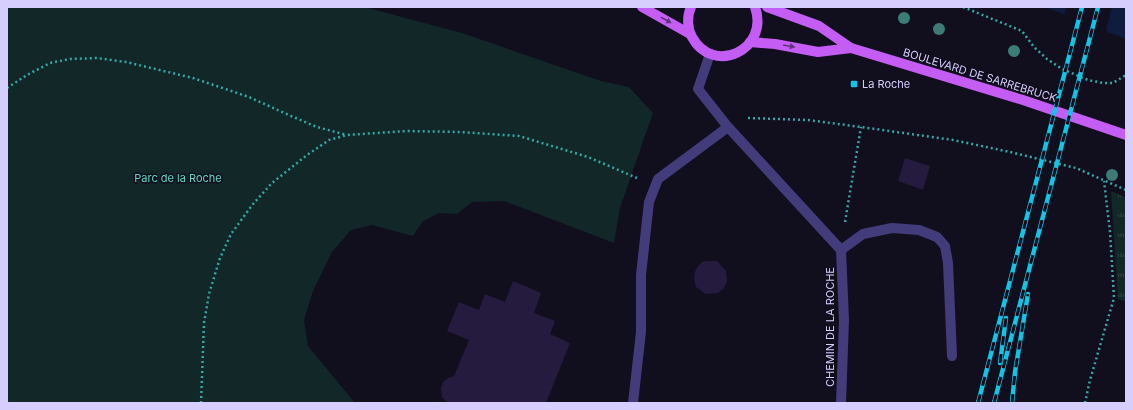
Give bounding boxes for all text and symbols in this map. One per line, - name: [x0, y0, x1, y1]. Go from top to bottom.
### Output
- one-way arrow: [660, 17, 672, 24]
- one-way arrow: [783, 44, 795, 50]
- street label: BOULEVARD DE SARREBRUCK: [901, 45, 1059, 105]
- place label: La Roche: [862, 77, 910, 91]
- marker: La Roche: [849, 79, 859, 89]
- park label: Parc de la Roche: [134, 171, 222, 185]
- street label: CHEMIN DE LA ROCHE: [823, 267, 837, 387]

